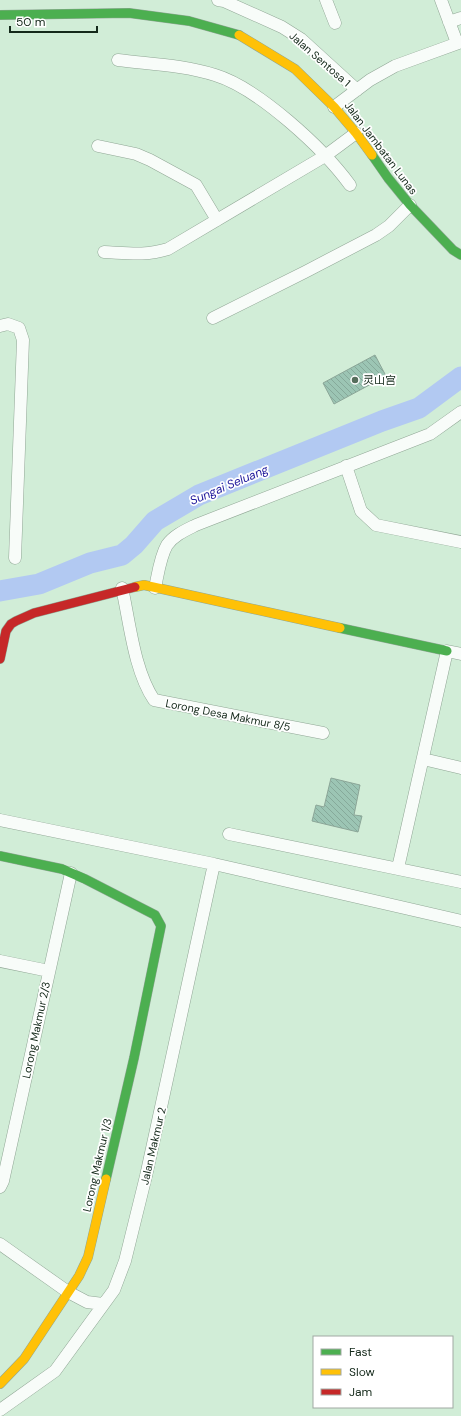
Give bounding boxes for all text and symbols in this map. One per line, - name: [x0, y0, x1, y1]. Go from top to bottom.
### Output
- scale bar: [10, 8, 97, 34]
- text: 50 m: [16, 14, 45, 30]
- street label: Jalan Sentosa 1: [286, 29, 354, 89]
- street label: Jalan Jambatan Lunas: [342, 99, 420, 197]
- place label: 灵山宫: [363, 373, 396, 387]
- marker: 灵山宫: [350, 375, 360, 385]
- water label: Sungai Seluang: [187, 461, 271, 509]
- street label: Lorong Desa Makmur 8/5: [164, 696, 292, 734]
- street label: Lorong Makmur 2/3: [19, 980, 53, 1080]
- street label: Jalan Makmur 2: [137, 1106, 169, 1186]
- street label: Lorong Makmur 1/3: [79, 1117, 115, 1213]
- legend: [313, 1336, 453, 1408]
- text: Fast: [349, 1344, 372, 1360]
- text: Slow: [349, 1364, 375, 1380]
- text: Jam: [349, 1384, 372, 1400]

